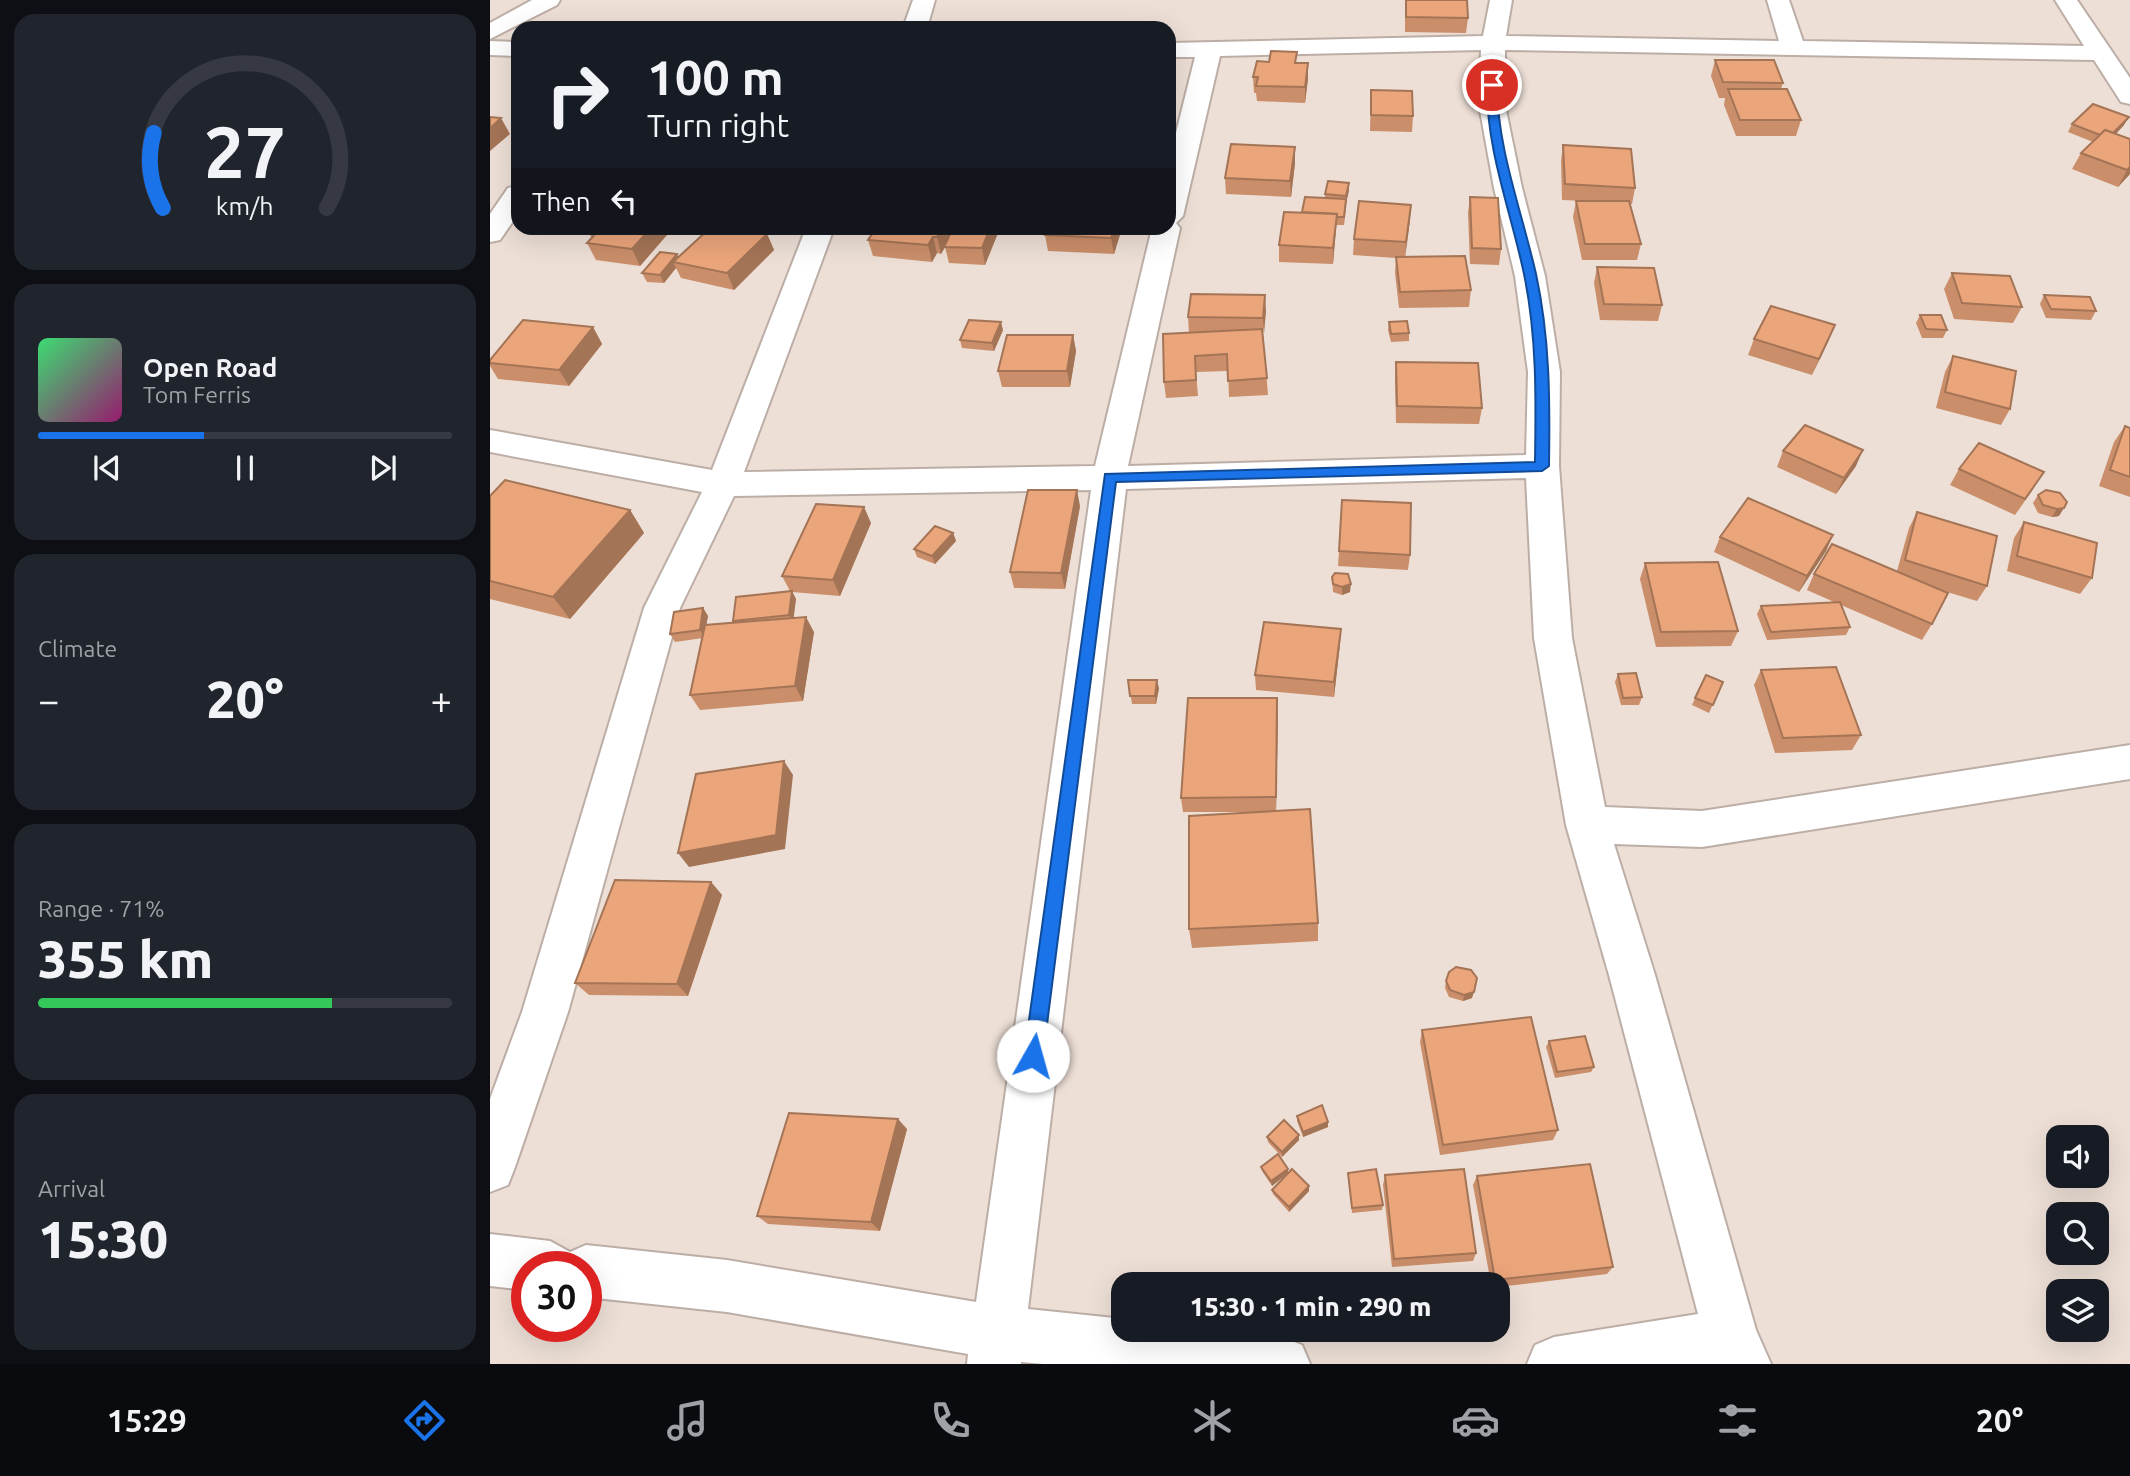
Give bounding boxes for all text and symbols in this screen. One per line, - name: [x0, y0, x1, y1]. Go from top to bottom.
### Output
- icon: right: [532, 49, 623, 140]
- text: 100 m: [647, 49, 784, 104]
- pin: [1462, 55, 1522, 115]
- icon: arrive: [1473, 66, 1511, 104]
- text: Turn right: [647, 107, 789, 143]
- text: 27: [204, 110, 286, 192]
- icon: left: [605, 182, 643, 220]
- text: Then: [532, 187, 591, 216]
- text: km/h: [216, 192, 274, 220]
- text: Open Road: [143, 353, 277, 382]
- text: Tom Ferris: [143, 382, 251, 407]
- icon: previous: [88, 449, 126, 487]
- icon: pause: [226, 449, 264, 487]
- icon: next: [364, 449, 402, 487]
- text: Climate: [38, 636, 117, 661]
- text: 20°: [206, 670, 284, 728]
- text: −: [38, 679, 59, 721]
- text: +: [431, 679, 452, 721]
- text: Range · 71%: [38, 896, 165, 921]
- text: 355 km: [38, 930, 213, 988]
- position arrow: [996, 1019, 1070, 1093]
- map controls: [2046, 1125, 2109, 1342]
- button: sound: [2046, 1125, 2109, 1188]
- text: Arrival: [38, 1176, 105, 1201]
- button: search: [2046, 1202, 2109, 1265]
- text: 15:30: [38, 1210, 168, 1268]
- speed limit sign: 30: [511, 1251, 602, 1342]
- button: layers: [2046, 1279, 2109, 1342]
- text: 15:30 · 1 min · 290 m: [1190, 1292, 1431, 1321]
- icon: directions: [400, 1396, 449, 1445]
- icon: music: [663, 1396, 712, 1445]
- icon: phone: [926, 1396, 975, 1445]
- icon: climate: [1188, 1396, 1237, 1445]
- icon: car: [1451, 1396, 1500, 1445]
- icon: filters: [1713, 1396, 1762, 1445]
- text: 15:29: [107, 1402, 187, 1438]
- text: 20°: [1976, 1402, 2023, 1438]

